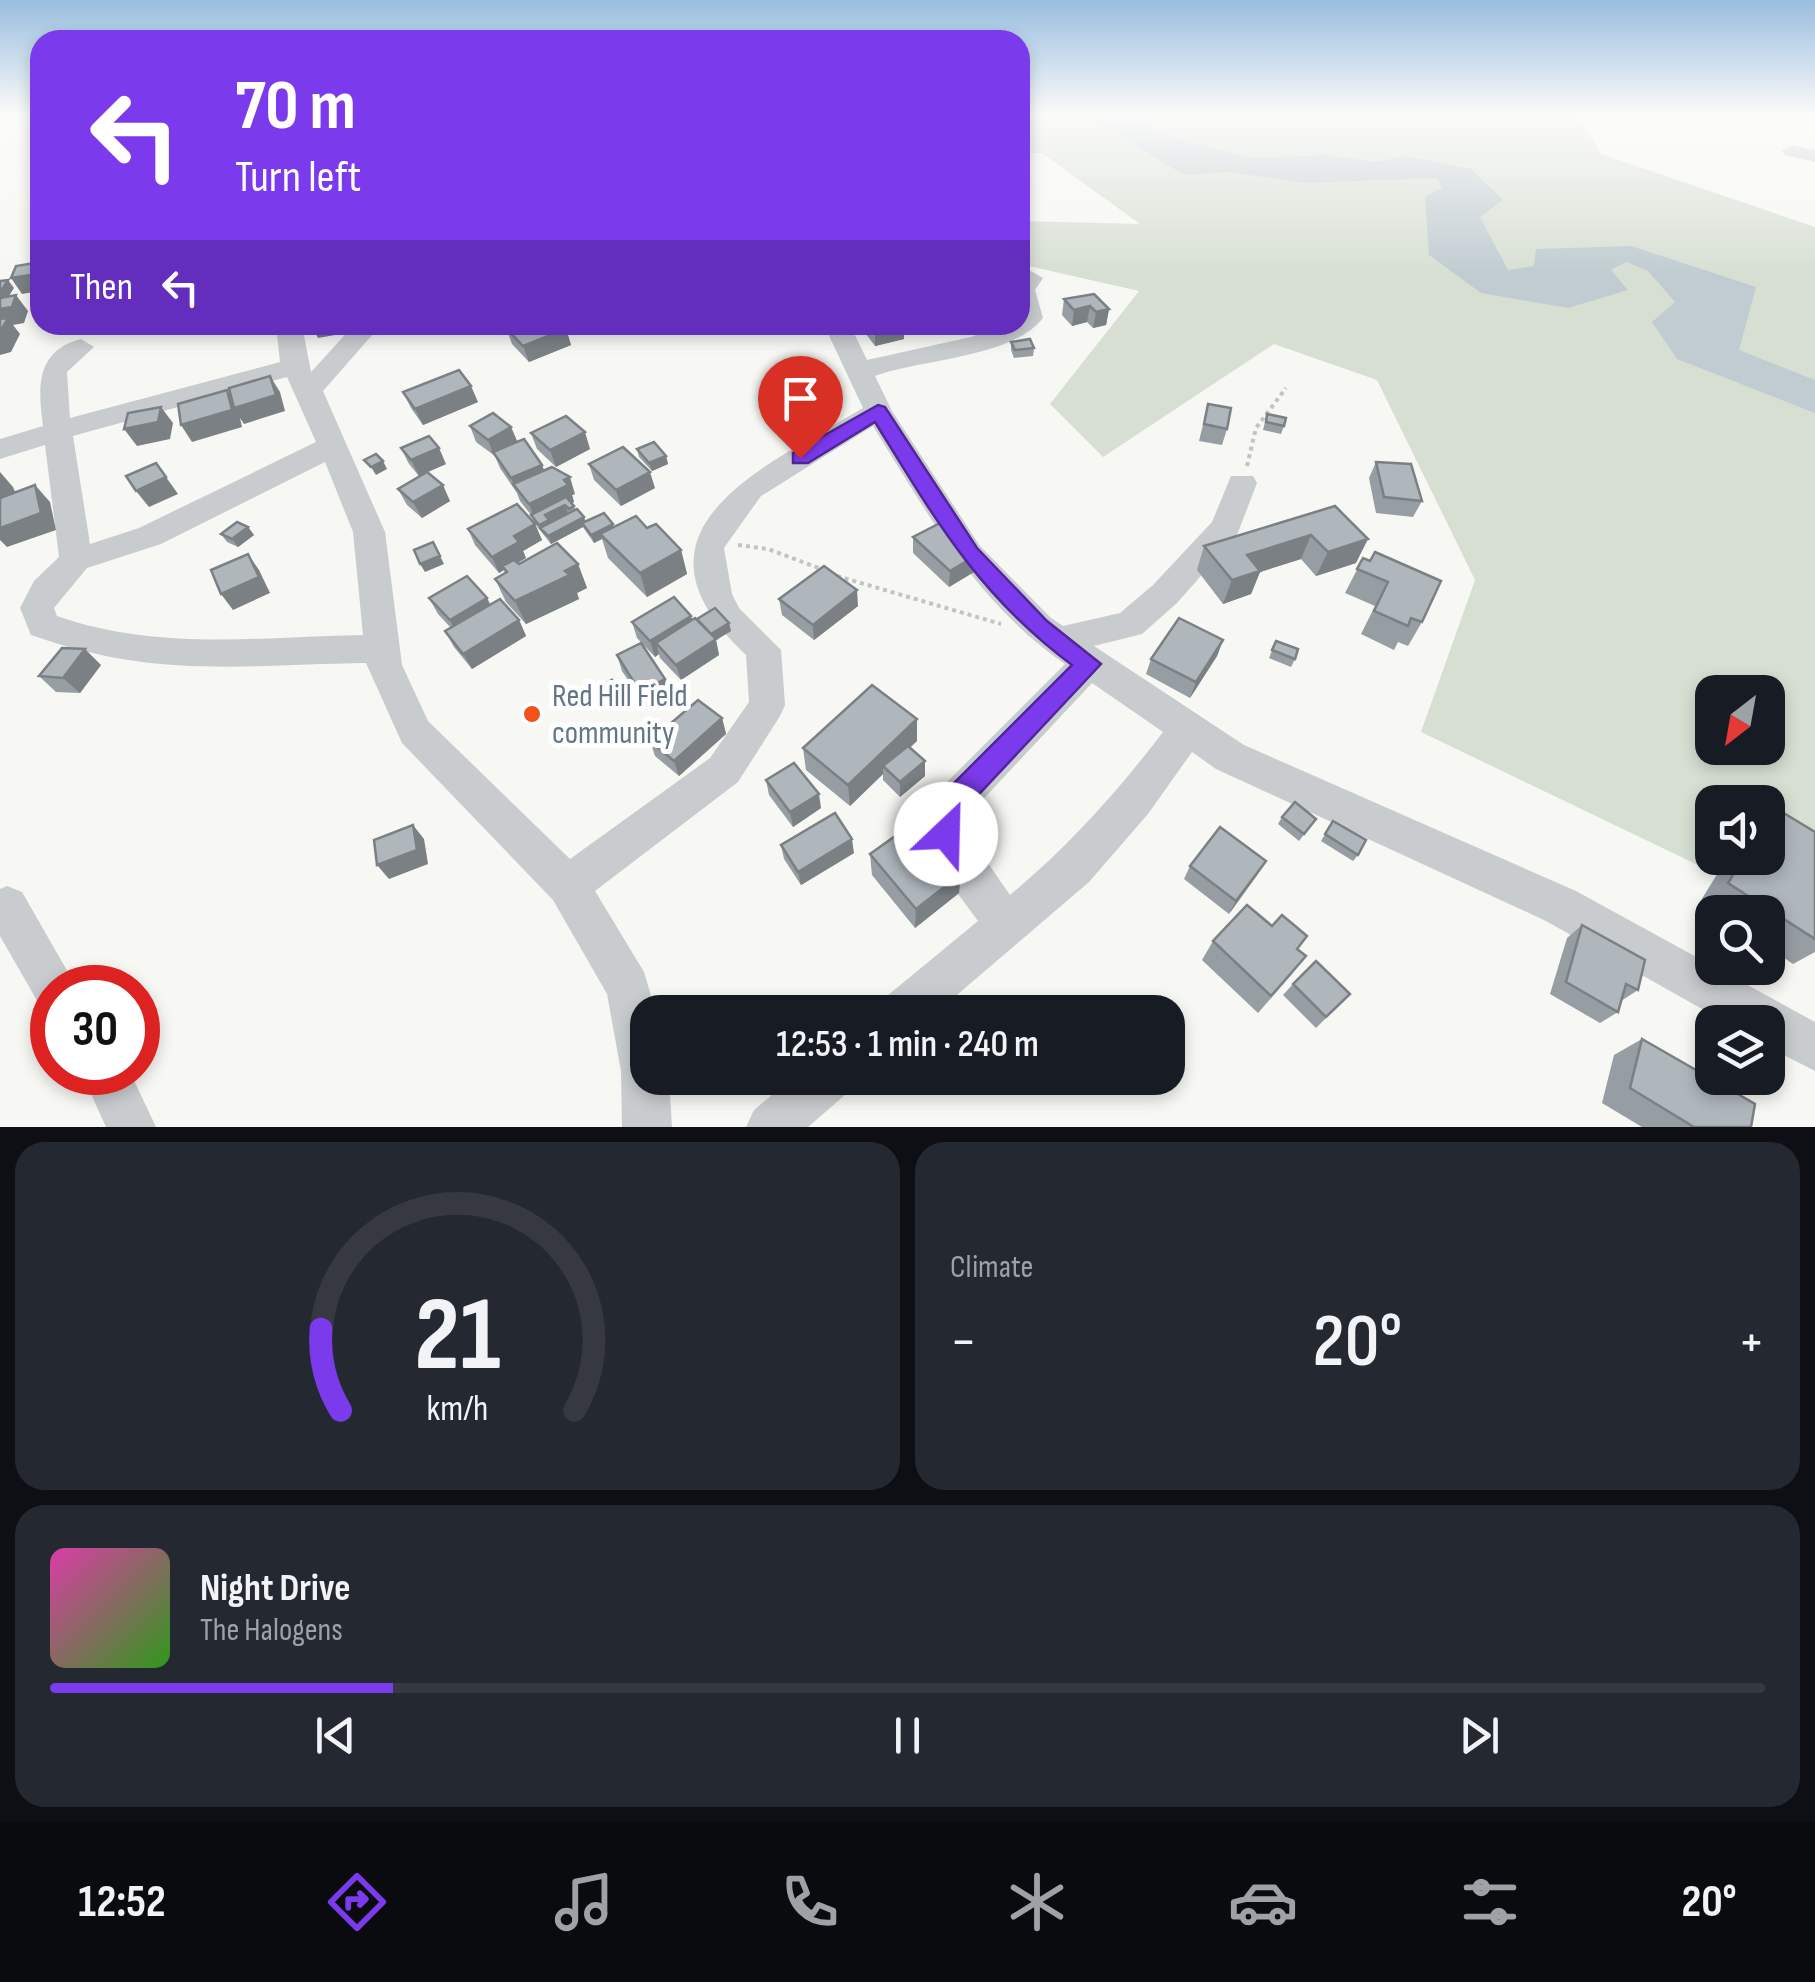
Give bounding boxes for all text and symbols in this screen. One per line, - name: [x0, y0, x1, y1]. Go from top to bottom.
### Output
- text: 70 m: [235, 65, 356, 149]
- icon: left: [70, 70, 200, 200]
- text: Turn left: [235, 150, 361, 205]
- icon: left: [153, 260, 208, 315]
- text: Then: [70, 265, 133, 310]
- pin: [758, 356, 843, 459]
- icon: arrive: [773, 371, 828, 426]
- north arrow: [1695, 675, 1785, 765]
- map controls: [1695, 675, 1785, 1095]
- place label: Red Hill Field community: [552, 677, 688, 753]
- marker: Red Hill Field community: [521, 703, 543, 725]
- position arrow: [894, 782, 998, 886]
- button: sound: [1695, 785, 1785, 875]
- button: search: [1695, 895, 1785, 985]
- speed limit sign: 30: [30, 965, 160, 1095]
- button: layers: [1695, 1005, 1785, 1095]
- text: 12:53 · 1 min · 240 m: [776, 1022, 1039, 1067]
- text: Climate: [950, 1248, 1033, 1287]
- text: 21: [414, 1274, 501, 1399]
- text: 20°: [1313, 1297, 1402, 1388]
- text: −: [950, 1309, 977, 1376]
- text: +: [1738, 1309, 1765, 1376]
- text: km/h: [427, 1388, 488, 1431]
- text: Night Drive: [200, 1566, 351, 1611]
- text: The Halogens: [200, 1611, 343, 1650]
- icon: previous: [308, 1708, 363, 1763]
- icon: pause: [880, 1708, 935, 1763]
- icon: next: [1452, 1708, 1507, 1763]
- icon: directions: [322, 1867, 392, 1937]
- icon: music: [549, 1867, 619, 1937]
- icon: phone: [775, 1867, 845, 1937]
- icon: climate: [1002, 1867, 1072, 1937]
- icon: car: [1228, 1867, 1298, 1937]
- icon: filters: [1455, 1867, 1525, 1937]
- text: 12:52: [78, 1875, 166, 1930]
- text: 20°: [1681, 1875, 1737, 1930]

